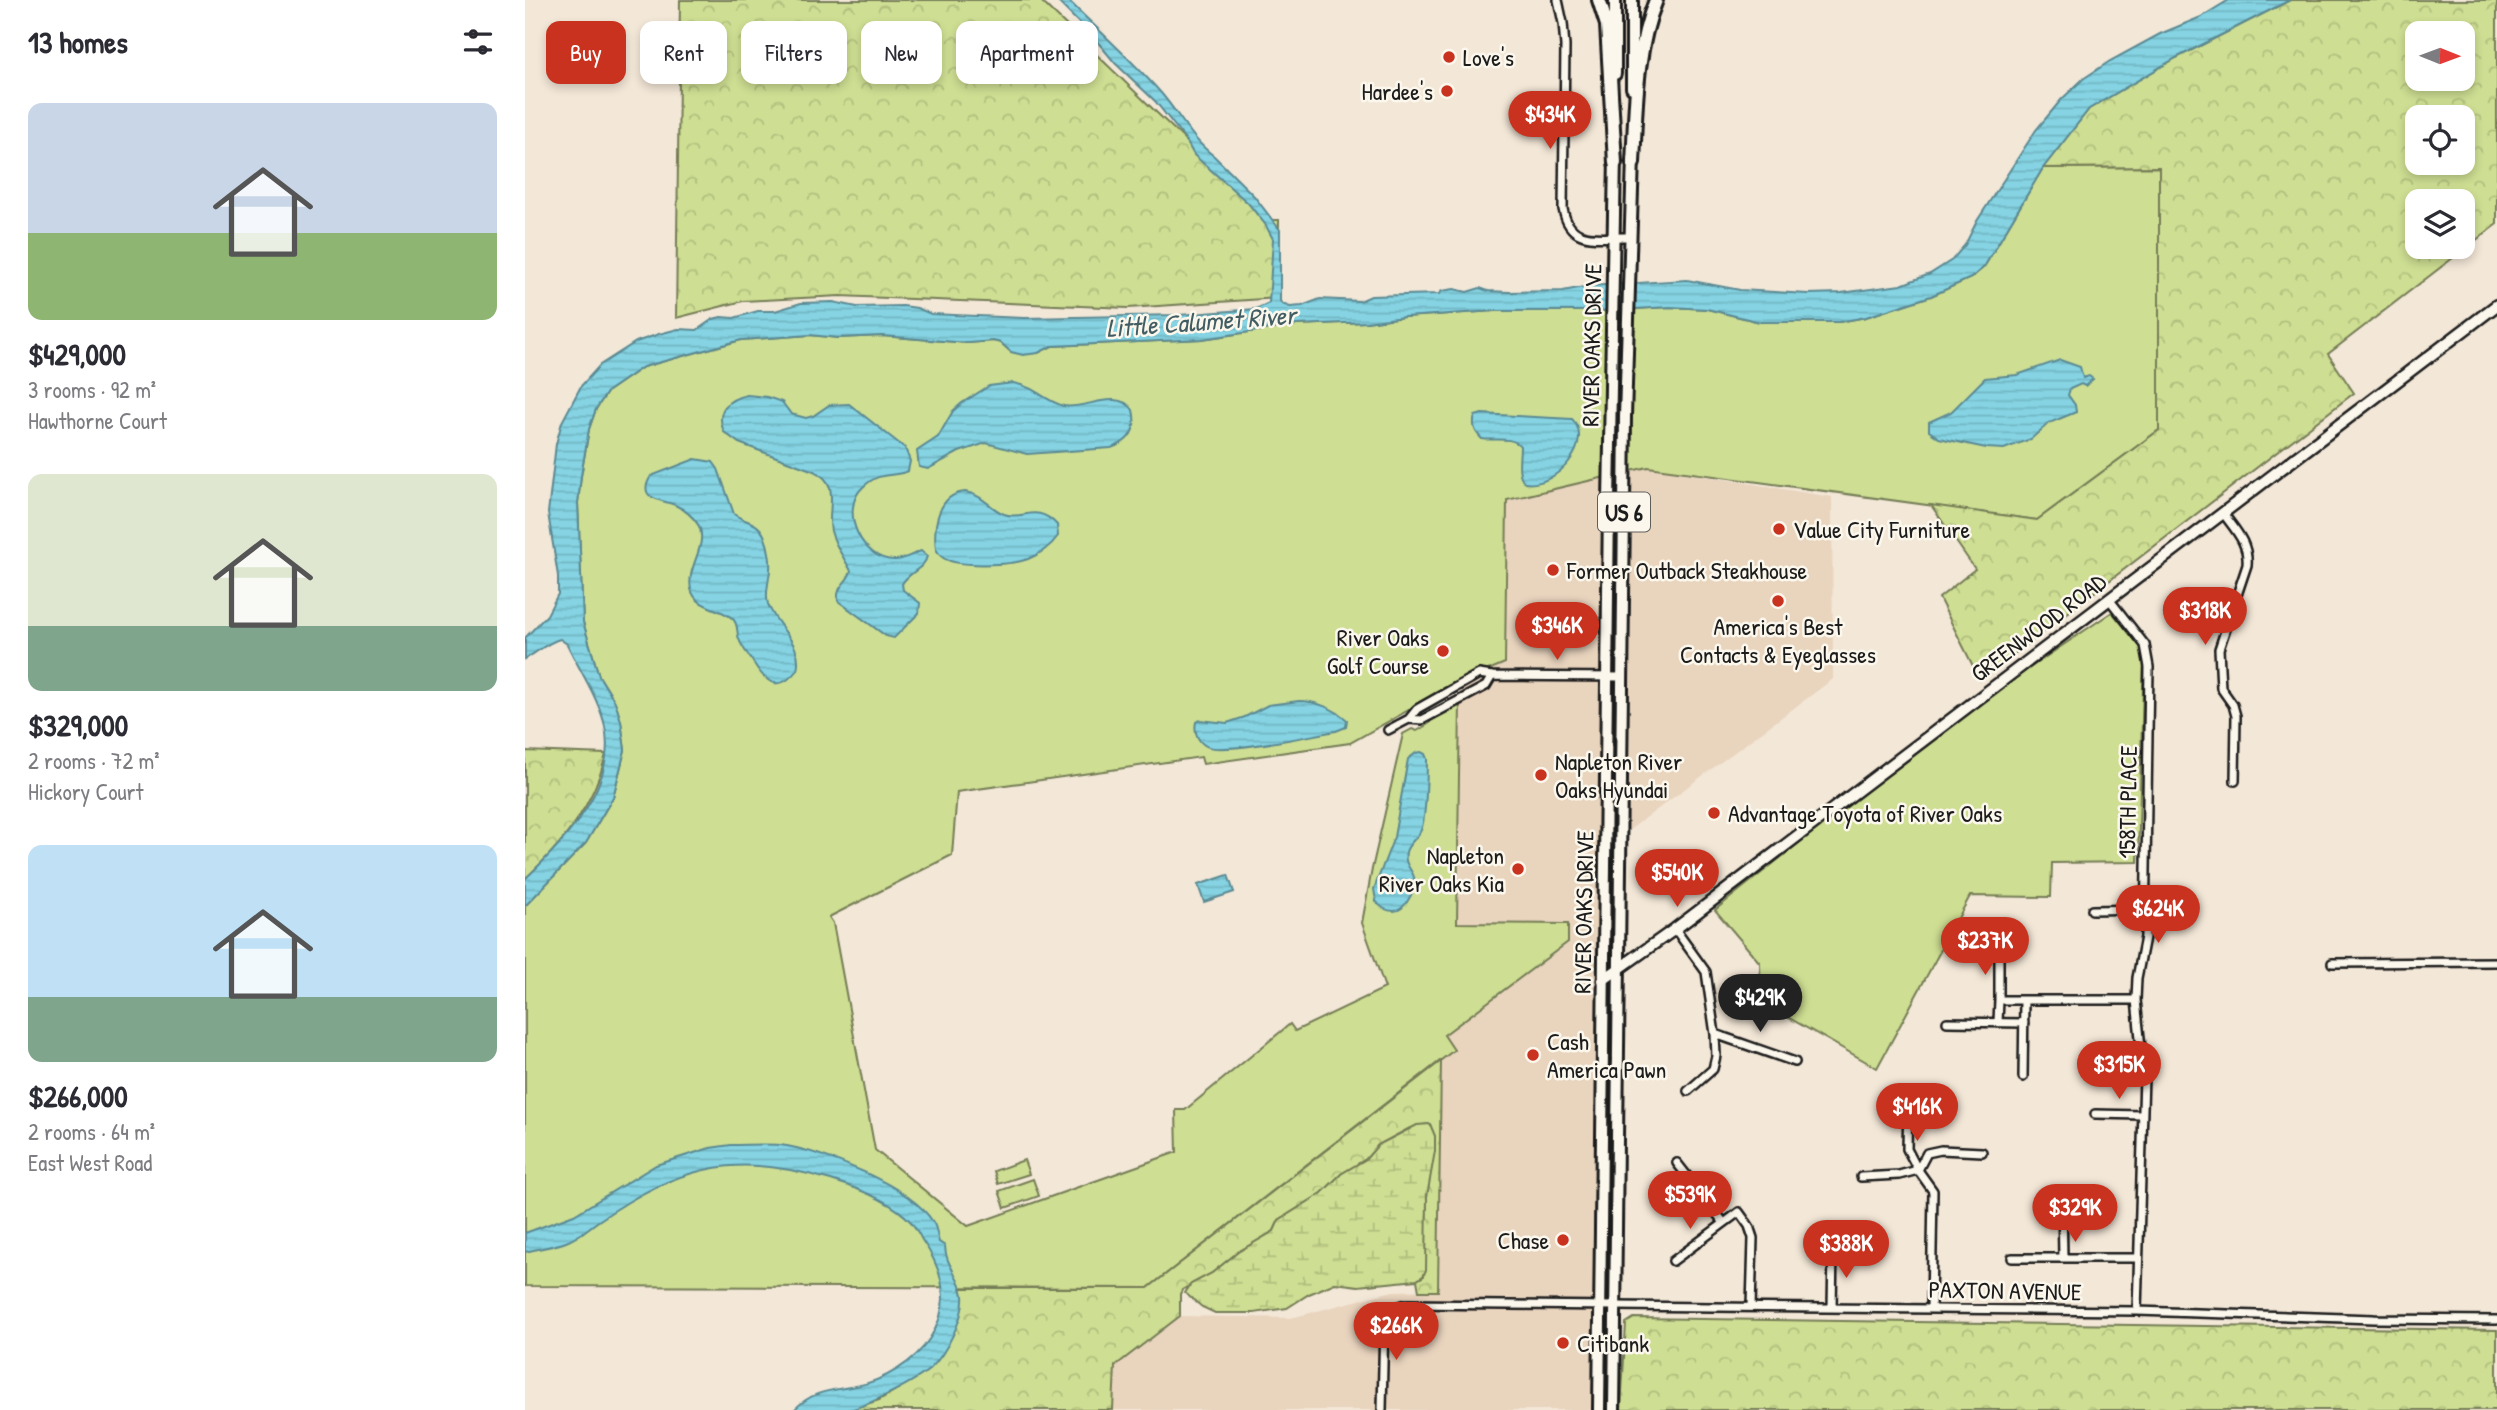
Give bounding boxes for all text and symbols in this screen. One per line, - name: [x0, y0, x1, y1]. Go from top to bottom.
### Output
- chip: Buy: [546, 21, 626, 84]
- chip: Rent: [640, 21, 727, 84]
- chip: Filters: [741, 21, 847, 84]
- chip: New: [861, 21, 942, 84]
- chip: Apartment: [956, 21, 1098, 84]
- north arrow: [2405, 21, 2475, 91]
- map controls: [2405, 21, 2475, 259]
- text: 13 homes: [28, 22, 128, 62]
- icon: filters: [459, 23, 497, 61]
- place label: Love's: [1463, 41, 1514, 73]
- marker: Love's: [1441, 49, 1457, 65]
- place label: Hardee's: [1361, 75, 1433, 107]
- marker: Hardee's: [1439, 83, 1455, 99]
- pin: $434K: [1501, 92, 1599, 151]
- text: $434K: [1524, 98, 1576, 129]
- button: locate: [2405, 105, 2475, 175]
- icon: home: [200, 149, 326, 275]
- button: layers: [2405, 189, 2475, 259]
- street label: RIVER OAKS DRIVE: [1574, 263, 1608, 427]
- water label: Little Calumet River: [1105, 297, 1300, 345]
- text: $429,000: [28, 334, 126, 374]
- text: 3 rooms · 92 m²: [28, 374, 156, 405]
- text: Hawthorne Court: [28, 405, 167, 436]
- road number: US 6: [1598, 492, 1650, 532]
- place label: Value City Furniture: [1793, 513, 1971, 545]
- icon: home: [200, 520, 326, 646]
- marker: Value City Furniture: [1771, 521, 1787, 537]
- place label: Former Outback Steakhouse: [1566, 554, 1808, 586]
- marker: Former Outback Steakhouse: [1545, 562, 1561, 578]
- street label: GREENWOOD ROAD: [1964, 565, 2113, 689]
- pin: $318K: [2156, 588, 2254, 647]
- marker: America's Best Contacts & Eyeglasses: [1770, 593, 1786, 609]
- text: $318K: [2179, 594, 2231, 625]
- pin: $346K: [1508, 602, 1606, 662]
- text: $346K: [1531, 609, 1583, 640]
- place label: America's Best Contacts & Eyeglasses: [1680, 610, 1876, 670]
- place label: River Oaks Golf Course: [1327, 621, 1429, 681]
- marker: River Oaks Golf Course: [1435, 643, 1451, 659]
- text: $329,000: [28, 705, 128, 745]
- text: 2 rooms · 72 m²: [28, 745, 160, 776]
- place label: Napleton River Oaks Hyundai: [1555, 745, 1682, 805]
- street label: 158TH PLACE: [2110, 745, 2144, 859]
- marker: Napleton River Oaks Hyundai: [1533, 767, 1549, 783]
- text: Hickory Court: [28, 776, 143, 807]
- place label: Advantage Toyota of River Oaks: [1728, 797, 2002, 829]
- marker: Advantage Toyota of River Oaks: [1706, 805, 1722, 821]
- street label: RIVER OAKS DRIVE: [1566, 830, 1600, 994]
- place label: Napleton River Oaks Kia: [1379, 839, 1504, 899]
- pin: $540K: [1628, 850, 1726, 909]
- text: $540K: [1651, 856, 1703, 887]
- marker: Napleton River Oaks Kia: [1510, 861, 1526, 877]
- pin: $624K: [2109, 886, 2207, 945]
- icon: home: [200, 891, 326, 1017]
- text: $624K: [2132, 892, 2184, 923]
- pin: $237K: [1936, 918, 2034, 977]
- text: $237K: [1957, 924, 2013, 955]
- pin: $429K: [1711, 974, 1809, 1034]
- text: $429K: [1734, 981, 1786, 1012]
- place label: Cash America Pawn: [1547, 1025, 1666, 1085]
- pin: $315K: [2070, 1042, 2168, 1101]
- marker: Cash America Pawn: [1525, 1047, 1541, 1063]
- text: $315K: [2093, 1048, 2145, 1079]
- text: $266,000: [28, 1076, 128, 1116]
- pin: $416K: [1868, 1084, 1966, 1143]
- text: $416K: [1892, 1090, 1942, 1121]
- text: 2 rooms · 64 m²: [28, 1116, 155, 1147]
- text: East West Road: [28, 1147, 152, 1178]
- pin: $539K: [1641, 1172, 1739, 1231]
- text: $539K: [1664, 1178, 1716, 1209]
- pin: $329K: [2026, 1184, 2124, 1244]
- text: $329K: [2048, 1191, 2102, 1222]
- pin: $388K: [1797, 1220, 1895, 1280]
- place label: Chase: [1498, 1224, 1549, 1256]
- text: $388K: [1819, 1227, 1873, 1258]
- marker: Chase: [1555, 1232, 1571, 1248]
- street label: PAXTON AVENUE: [1928, 1273, 2082, 1307]
- pin: $266K: [1347, 1302, 1445, 1362]
- text: $266K: [1370, 1309, 1422, 1340]
- place label: Citibank: [1577, 1327, 1649, 1359]
- marker: Citibank: [1555, 1335, 1571, 1351]

